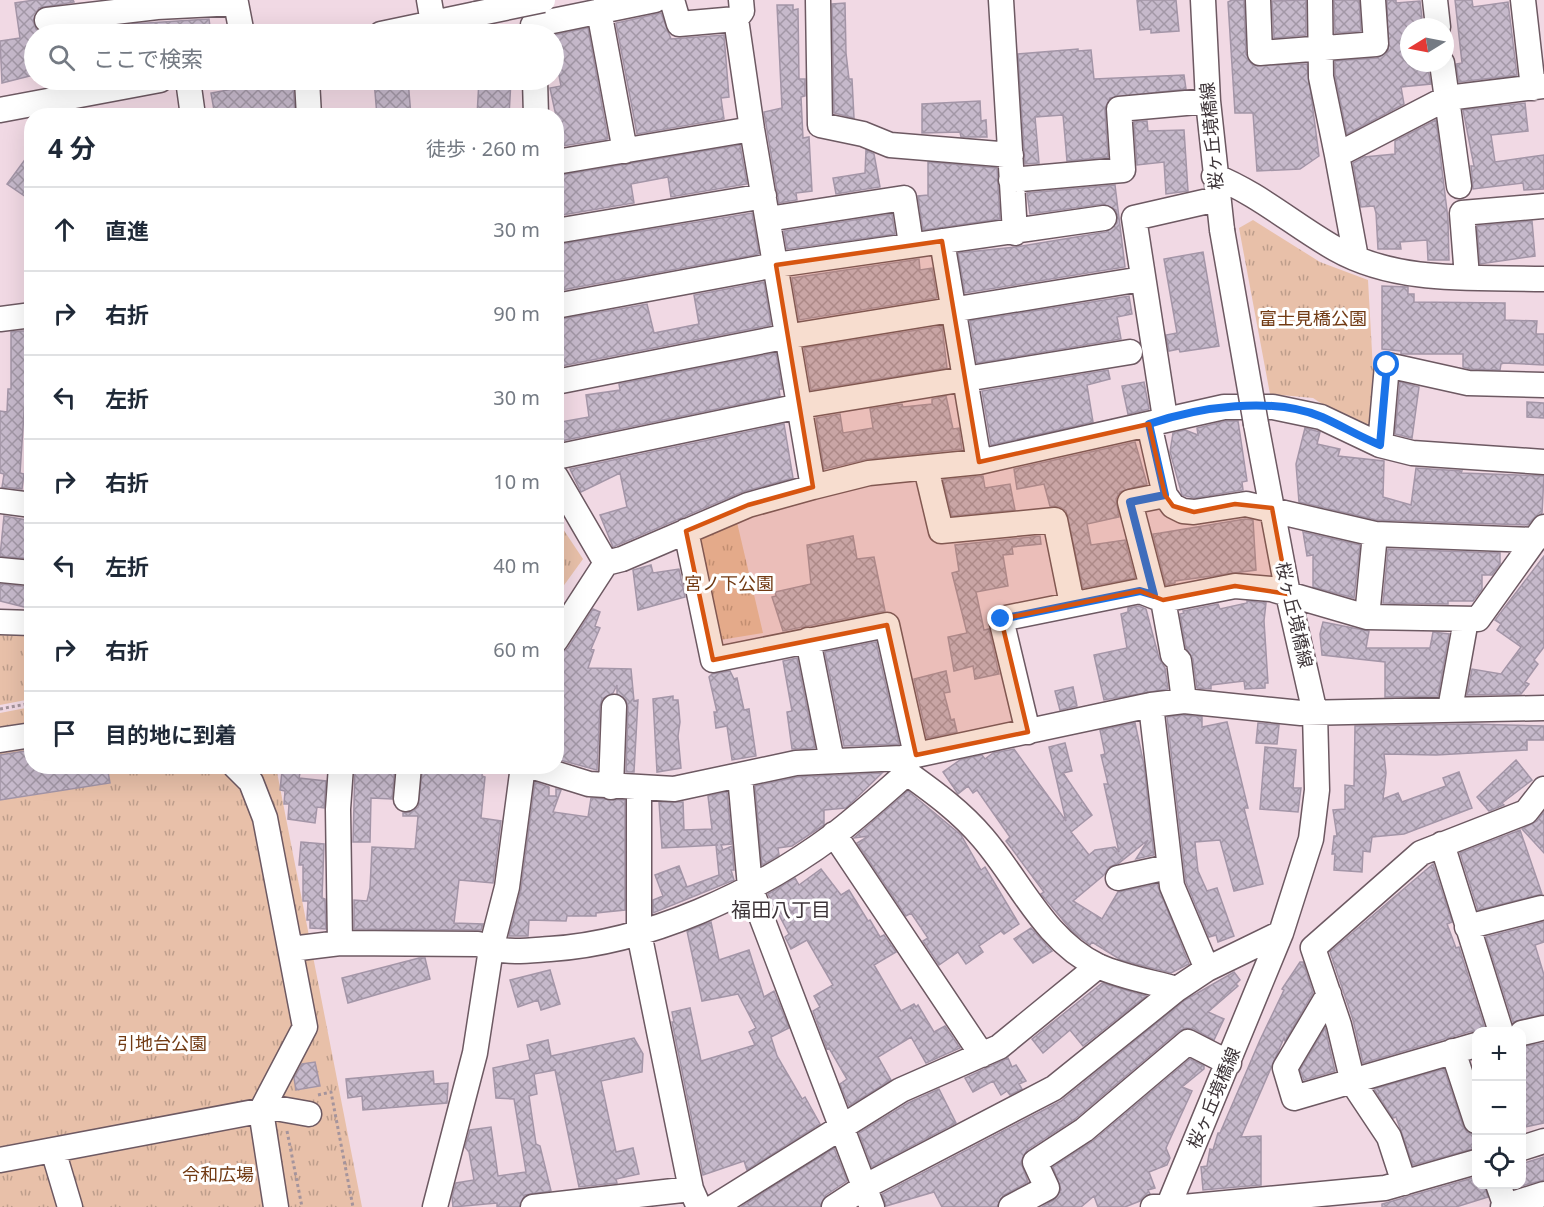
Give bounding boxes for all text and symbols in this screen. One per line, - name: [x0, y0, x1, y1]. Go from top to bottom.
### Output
- north arrow: [1400, 18, 1454, 72]
- search box: [24, 24, 564, 90]
- icon: search: [45, 41, 78, 74]
- text: ここで検索: [93, 43, 203, 73]
- street label: 桜ヶ丘境橋線: [1194, 81, 1228, 191]
- text: 4 分: [48, 130, 96, 166]
- text: 徒歩 · 260 m: [426, 135, 540, 162]
- icon: ahead: [48, 213, 81, 246]
- text: 直進: [105, 215, 149, 245]
- text: 30 m: [493, 216, 540, 243]
- icon: right: [48, 297, 81, 330]
- text: 右折: [105, 299, 149, 329]
- text: 90 m: [493, 300, 540, 327]
- park label: 富士見橋公園: [1259, 306, 1367, 330]
- route start: [1373, 351, 1399, 377]
- icon: left: [48, 381, 81, 414]
- text: 左折: [105, 383, 149, 413]
- text: 30 m: [493, 384, 540, 411]
- icon: right: [48, 465, 81, 498]
- text: 右折: [105, 467, 149, 497]
- text: 10 m: [493, 468, 540, 495]
- icon: left: [48, 549, 81, 582]
- text: 左折: [105, 551, 149, 581]
- text: 40 m: [493, 552, 540, 579]
- street label: 桜ヶ丘境橋線: [1271, 559, 1319, 670]
- park label: 宮ノ下公園: [684, 571, 774, 595]
- route end: [987, 605, 1013, 631]
- icon: right: [48, 633, 81, 666]
- text: 右折: [105, 635, 149, 665]
- text: 60 m: [493, 636, 540, 663]
- icon: arrive: [48, 717, 81, 750]
- text: 目的地に到着: [105, 719, 237, 749]
- district label: 福田八丁目: [731, 896, 831, 923]
- map controls: [1472, 1027, 1526, 1189]
- button: +: [1472, 1027, 1526, 1081]
- park label: 引地台公園: [117, 1031, 207, 1055]
- street label: 桜ヶ丘境橋線: [1181, 1043, 1245, 1152]
- button: −: [1472, 1081, 1526, 1135]
- button: locate: [1472, 1135, 1526, 1189]
- park label: 令和広場: [182, 1162, 254, 1186]

